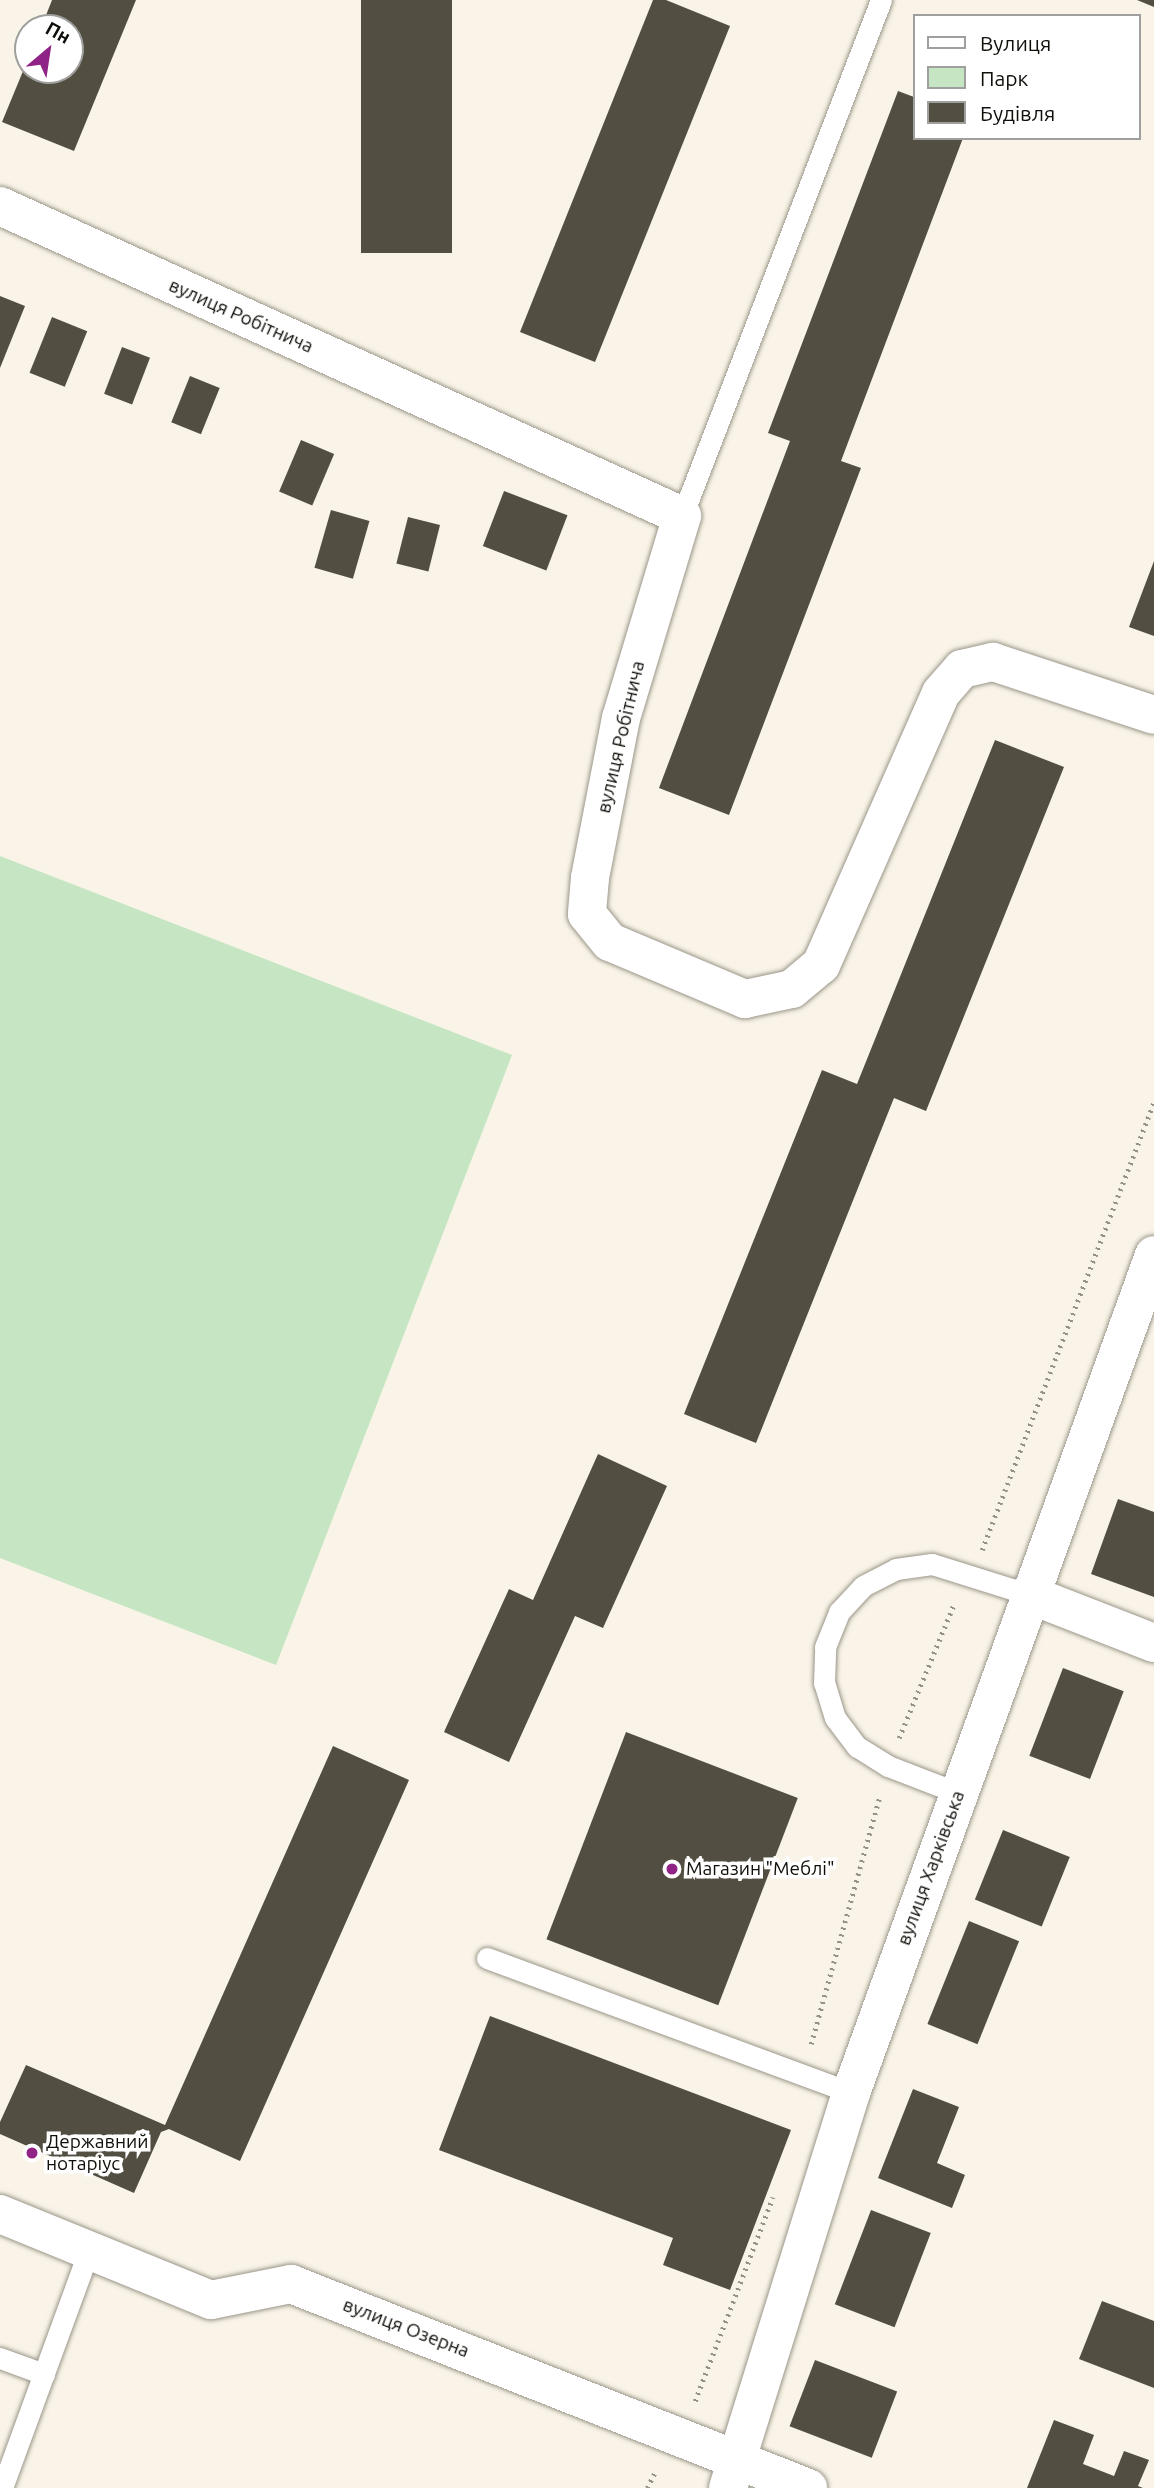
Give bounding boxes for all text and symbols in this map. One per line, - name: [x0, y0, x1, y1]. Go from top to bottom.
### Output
- north arrow: [14, 14, 84, 84]
- legend: [912, 14, 1140, 140]
- text: Пн: [42, 17, 74, 48]
- text: Вулиця: [980, 31, 1051, 55]
- text: Парк: [980, 66, 1028, 90]
- text: Будівля: [980, 101, 1055, 125]
- street label: вулиця Робітнича: [165, 274, 317, 358]
- street label: вулиця Робітнича: [592, 659, 650, 815]
- street label: вулиця Харківська: [892, 1788, 970, 1948]
- place label: Магазин "Меблі": [686, 1858, 835, 1880]
- marker: Магазин "Меблі": [664, 1861, 680, 1877]
- place label: Державний нотаріус: [46, 2131, 149, 2175]
- marker: Державний нотаріус: [24, 2145, 40, 2161]
- street label: вулиця Озерна: [340, 2293, 472, 2363]

